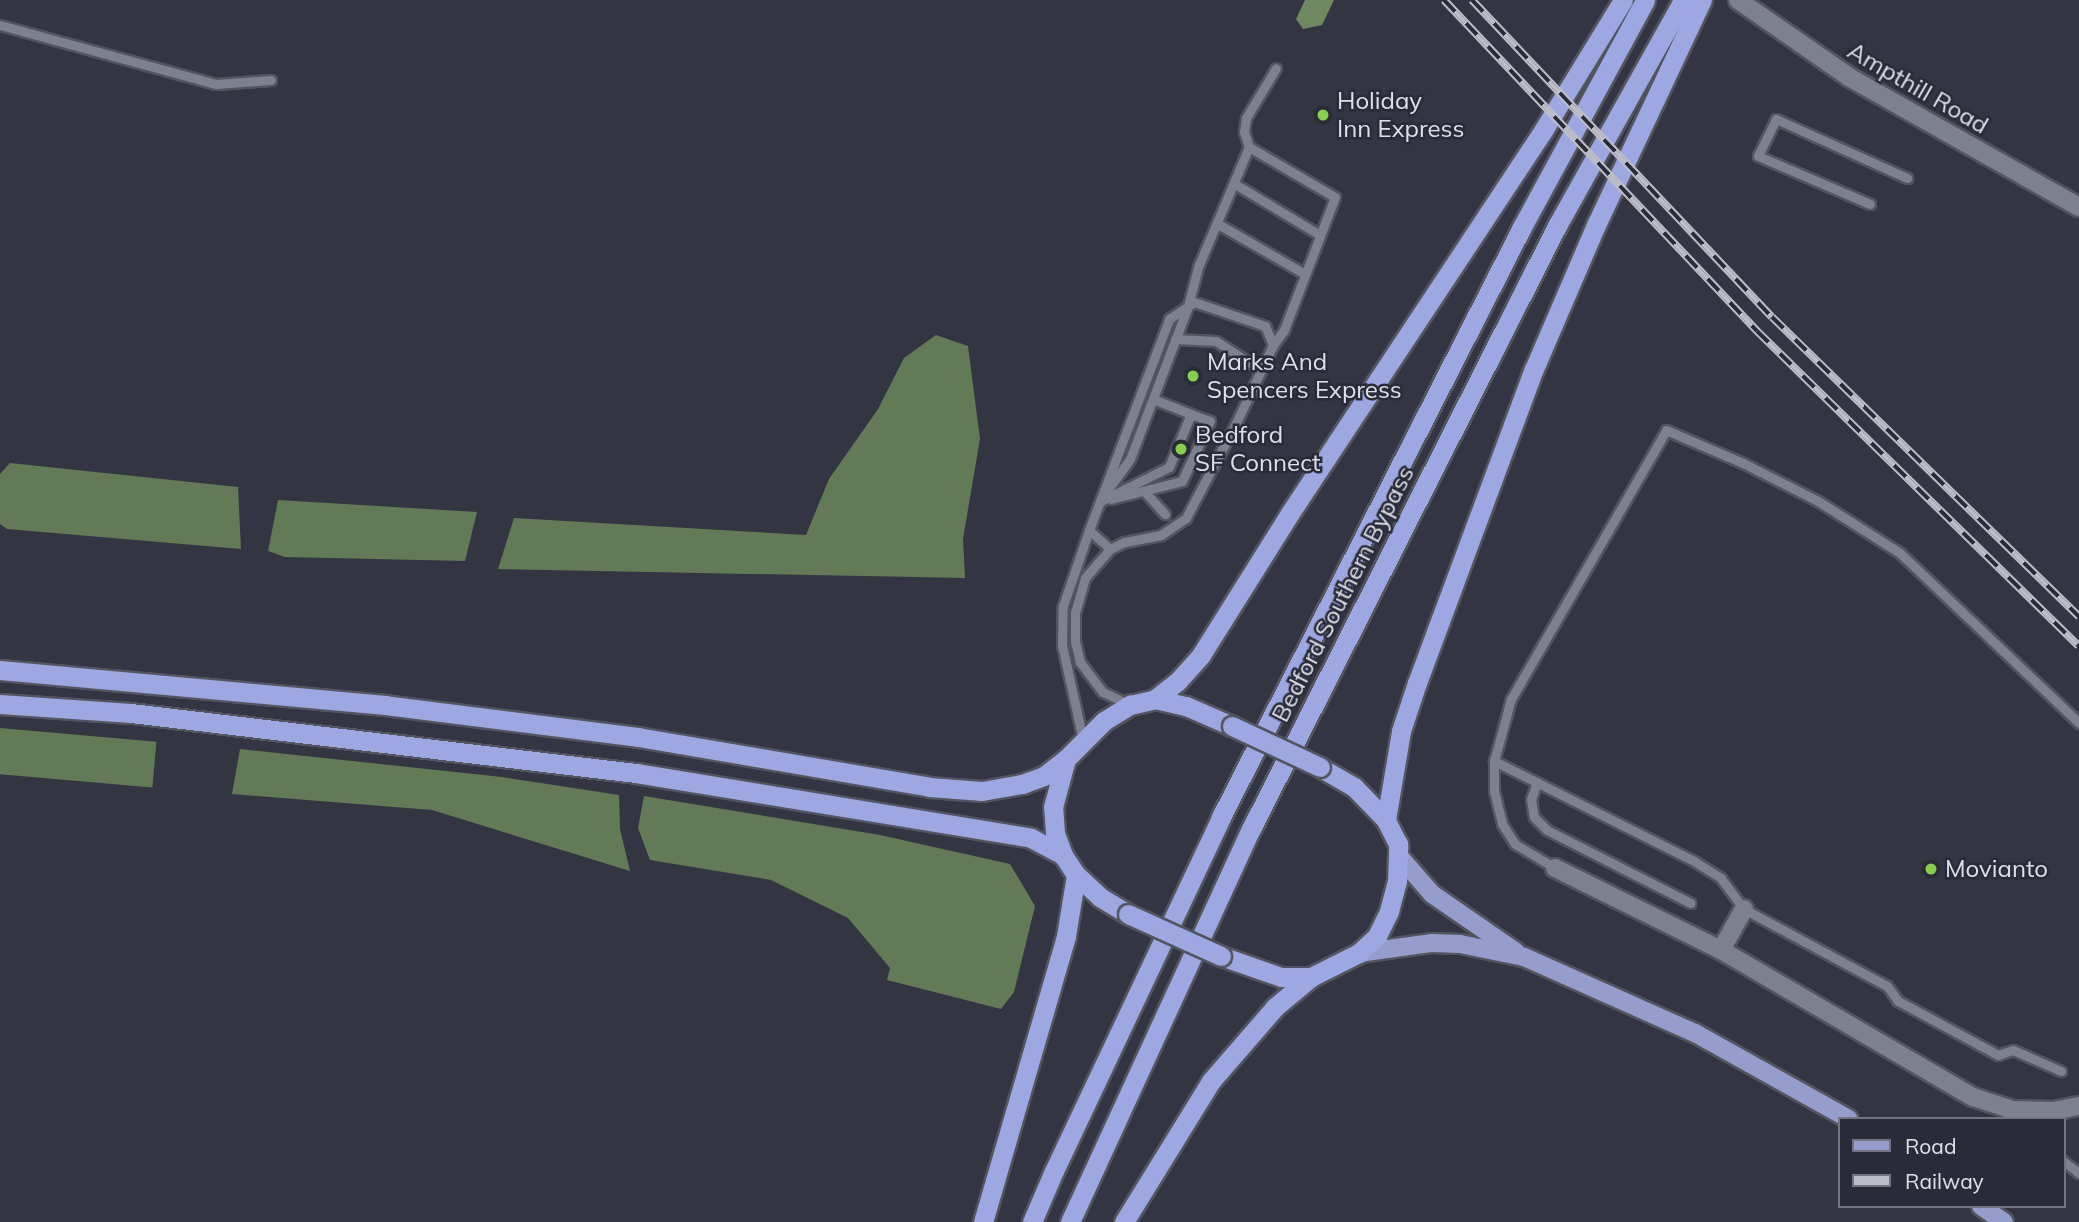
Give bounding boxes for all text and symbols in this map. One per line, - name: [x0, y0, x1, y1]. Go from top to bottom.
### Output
- street label: Ampthill Road: [1843, 36, 1993, 140]
- place label: Holiday Inn Express: [1337, 87, 1464, 143]
- marker: Holiday Inn Express: [1315, 107, 1331, 123]
- place label: Marks And Spencers Express: [1207, 348, 1402, 404]
- marker: Marks And Spencers Express: [1185, 368, 1201, 384]
- place label: Bedford SF Connect: [1195, 421, 1320, 477]
- marker: Bedford SF Connect: [1173, 441, 1189, 457]
- street label: Bedford Southern Bypass: [1266, 461, 1420, 727]
- place label: Movianto: [1945, 855, 2048, 883]
- marker: Movianto: [1923, 861, 1939, 877]
- legend: [1838, 1117, 2065, 1208]
- text: Road: [1905, 1133, 1956, 1159]
- text: Railway: [1905, 1168, 1984, 1194]

